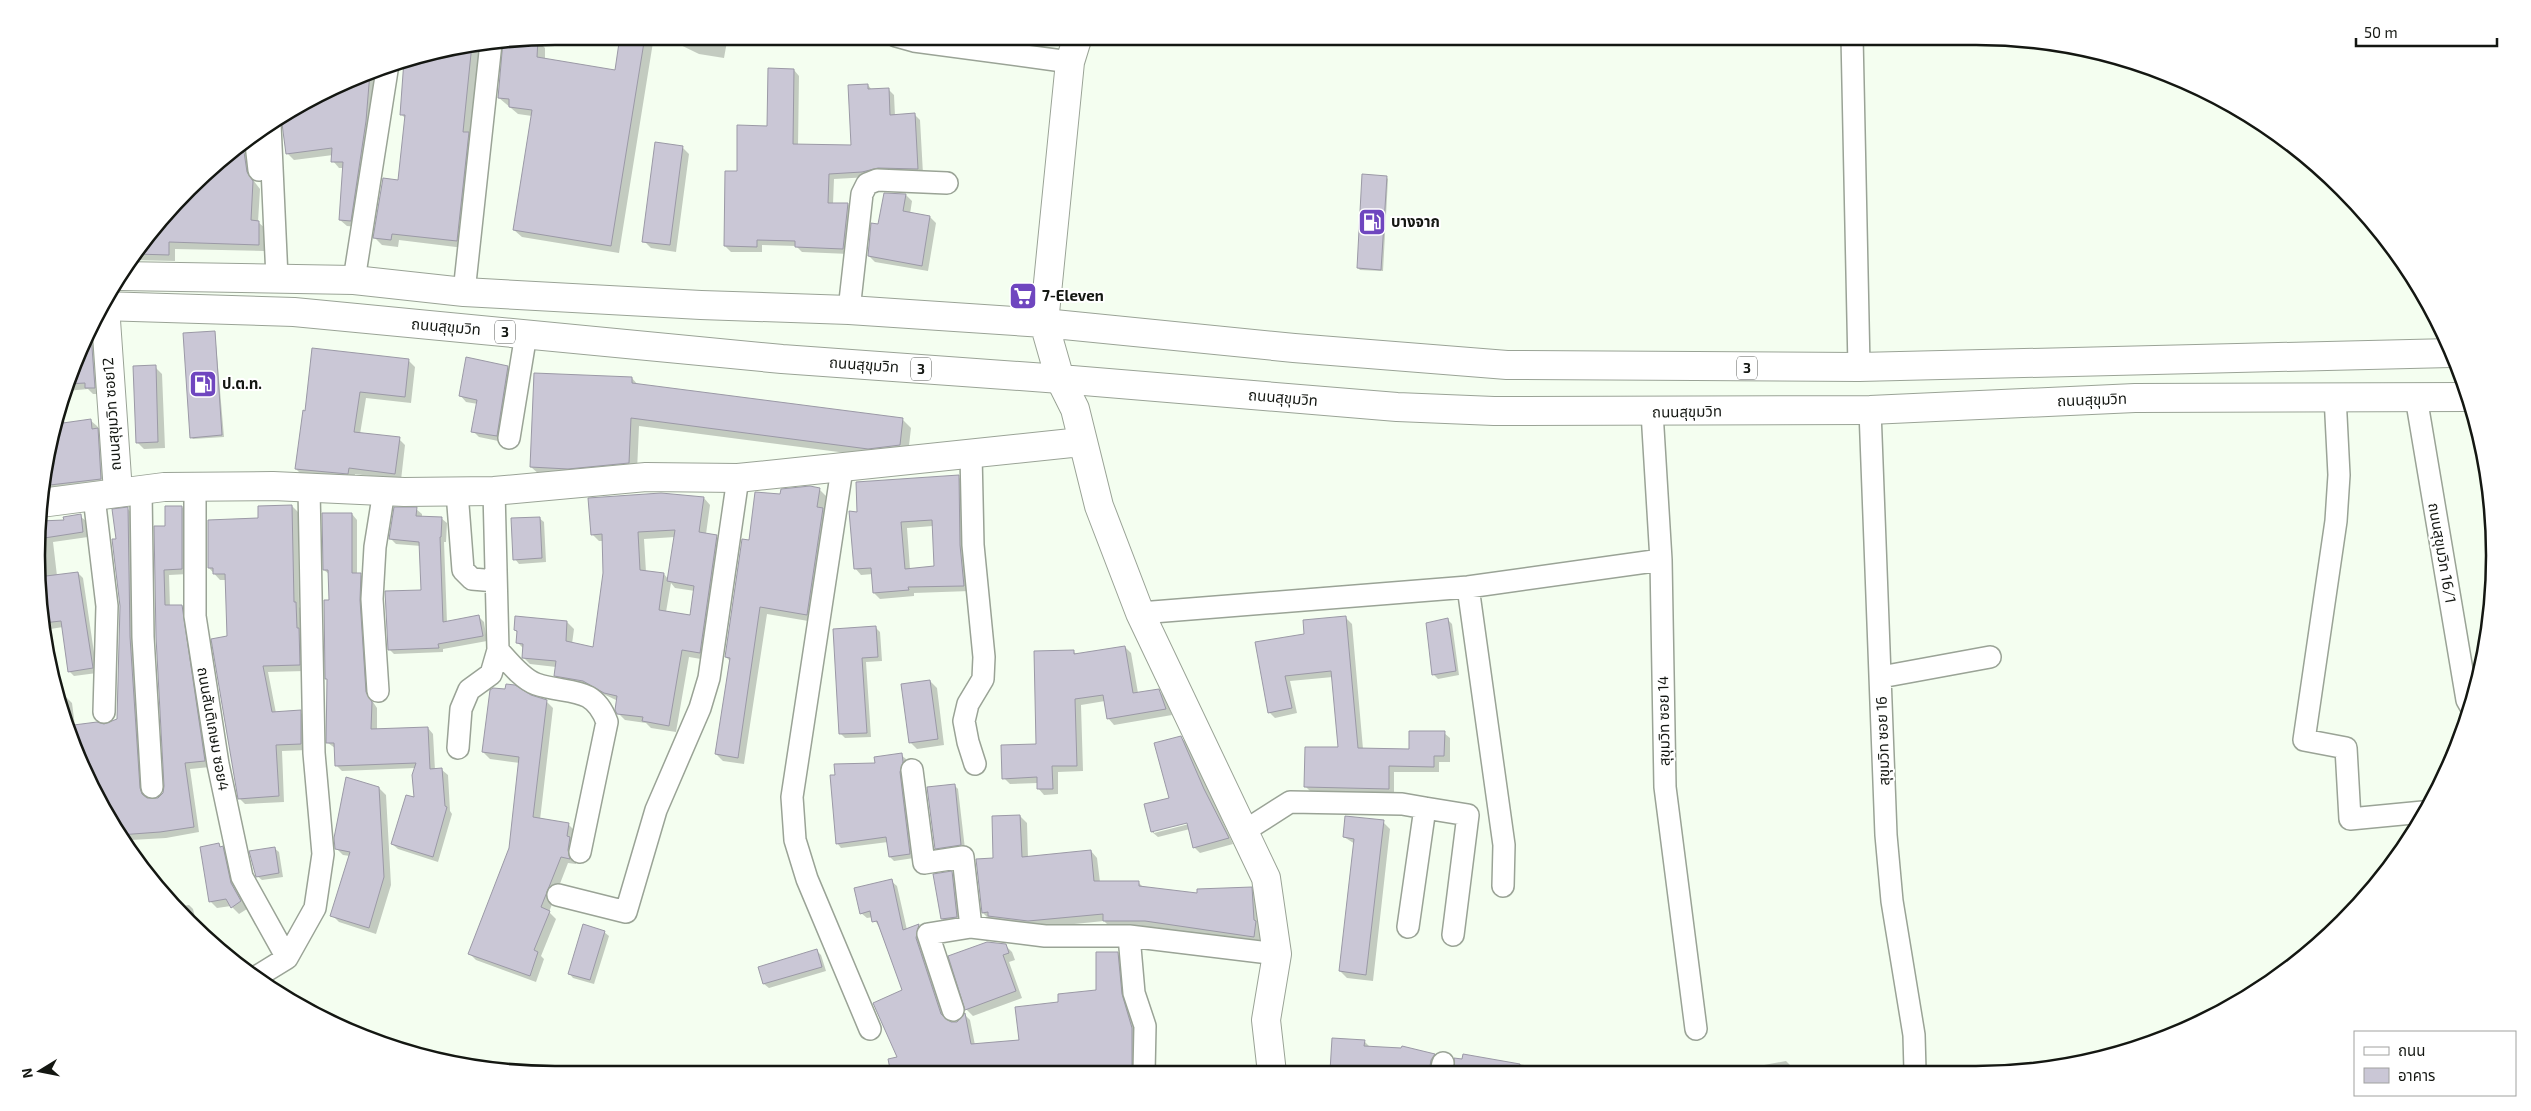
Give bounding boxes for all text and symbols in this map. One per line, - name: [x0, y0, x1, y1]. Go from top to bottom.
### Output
- scale bar: [2356, 15, 2497, 47]
- text: 50 m: [2364, 23, 2398, 41]
- fuel station icon: บางจาก: [1357, 207, 1387, 237]
- place label: บางจาก: [1391, 212, 1440, 230]
- supermarket icon: 7-Eleven: [1008, 281, 1038, 311]
- place label: 7-Eleven: [1042, 286, 1104, 304]
- street label: ถนนสุขุมวิท: [410, 314, 482, 339]
- road number: 3: [495, 321, 515, 344]
- street label: ถนนสุขุมวิท: [828, 353, 900, 376]
- road number: 3: [1737, 356, 1757, 379]
- street label: ถนนสุขุมวิท ซอย12: [98, 357, 125, 471]
- road number: 3: [911, 358, 931, 380]
- fuel station icon: ป.ต.ท.: [188, 369, 218, 399]
- place label: ป.ต.ท.: [222, 374, 262, 392]
- street label: ถนนสุขุมวิท: [1247, 385, 1319, 410]
- street label: ถนนสุขุมวิท: [2057, 389, 2127, 410]
- street label: ถนนสุขุมวิท: [1652, 401, 1722, 422]
- street label: ถนนสุขุมวิท 16/1: [2424, 501, 2461, 605]
- street label: ถนนสันติเกษม ซอย4: [194, 666, 234, 792]
- street label: สุขุมวิท ซอย 14: [1653, 676, 1674, 766]
- street label: สุขุมวิท ซอย 16: [1871, 696, 1894, 786]
- legend: [2354, 1031, 2516, 1096]
- text: ถนน: [2398, 1041, 2425, 1059]
- north arrow: [15, 1046, 65, 1096]
- text: อาคาร: [2398, 1066, 2435, 1084]
- text: N: [17, 1067, 36, 1080]

